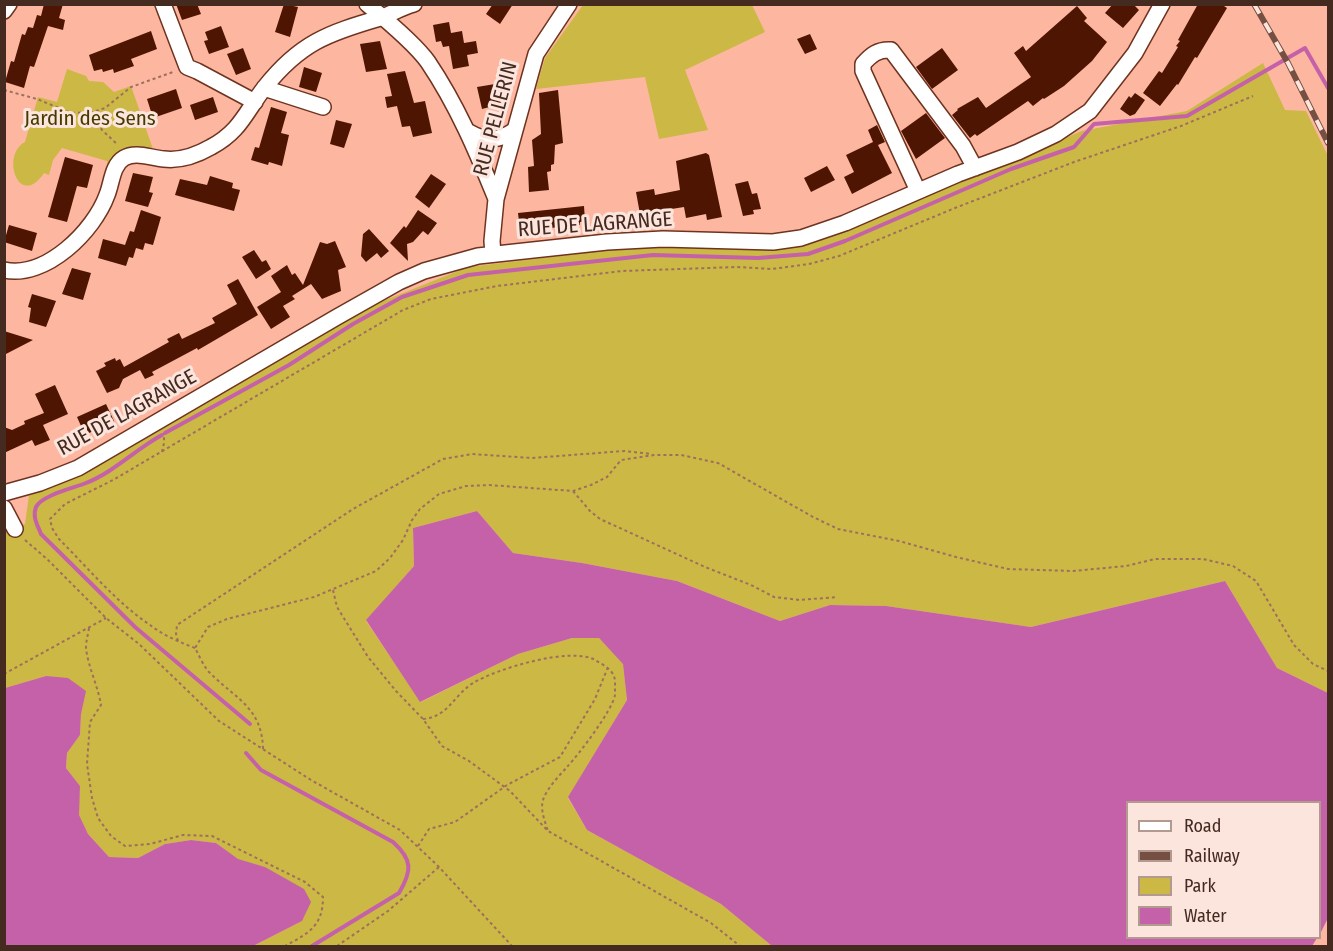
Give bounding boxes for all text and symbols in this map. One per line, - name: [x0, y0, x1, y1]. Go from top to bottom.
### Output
- street label: RUE PELLERIN: [469, 59, 523, 179]
- park label: Jardin des Sens: [24, 106, 156, 132]
- street label: RUE DE LAGRANGE: [517, 207, 673, 243]
- street label: RUE DE LAGRANGE: [53, 364, 201, 462]
- legend: [1126, 801, 1321, 939]
- text: Road: [1184, 815, 1221, 837]
- text: Railway: [1184, 845, 1240, 867]
- text: Park: [1184, 875, 1216, 897]
- text: Water: [1184, 905, 1227, 927]

